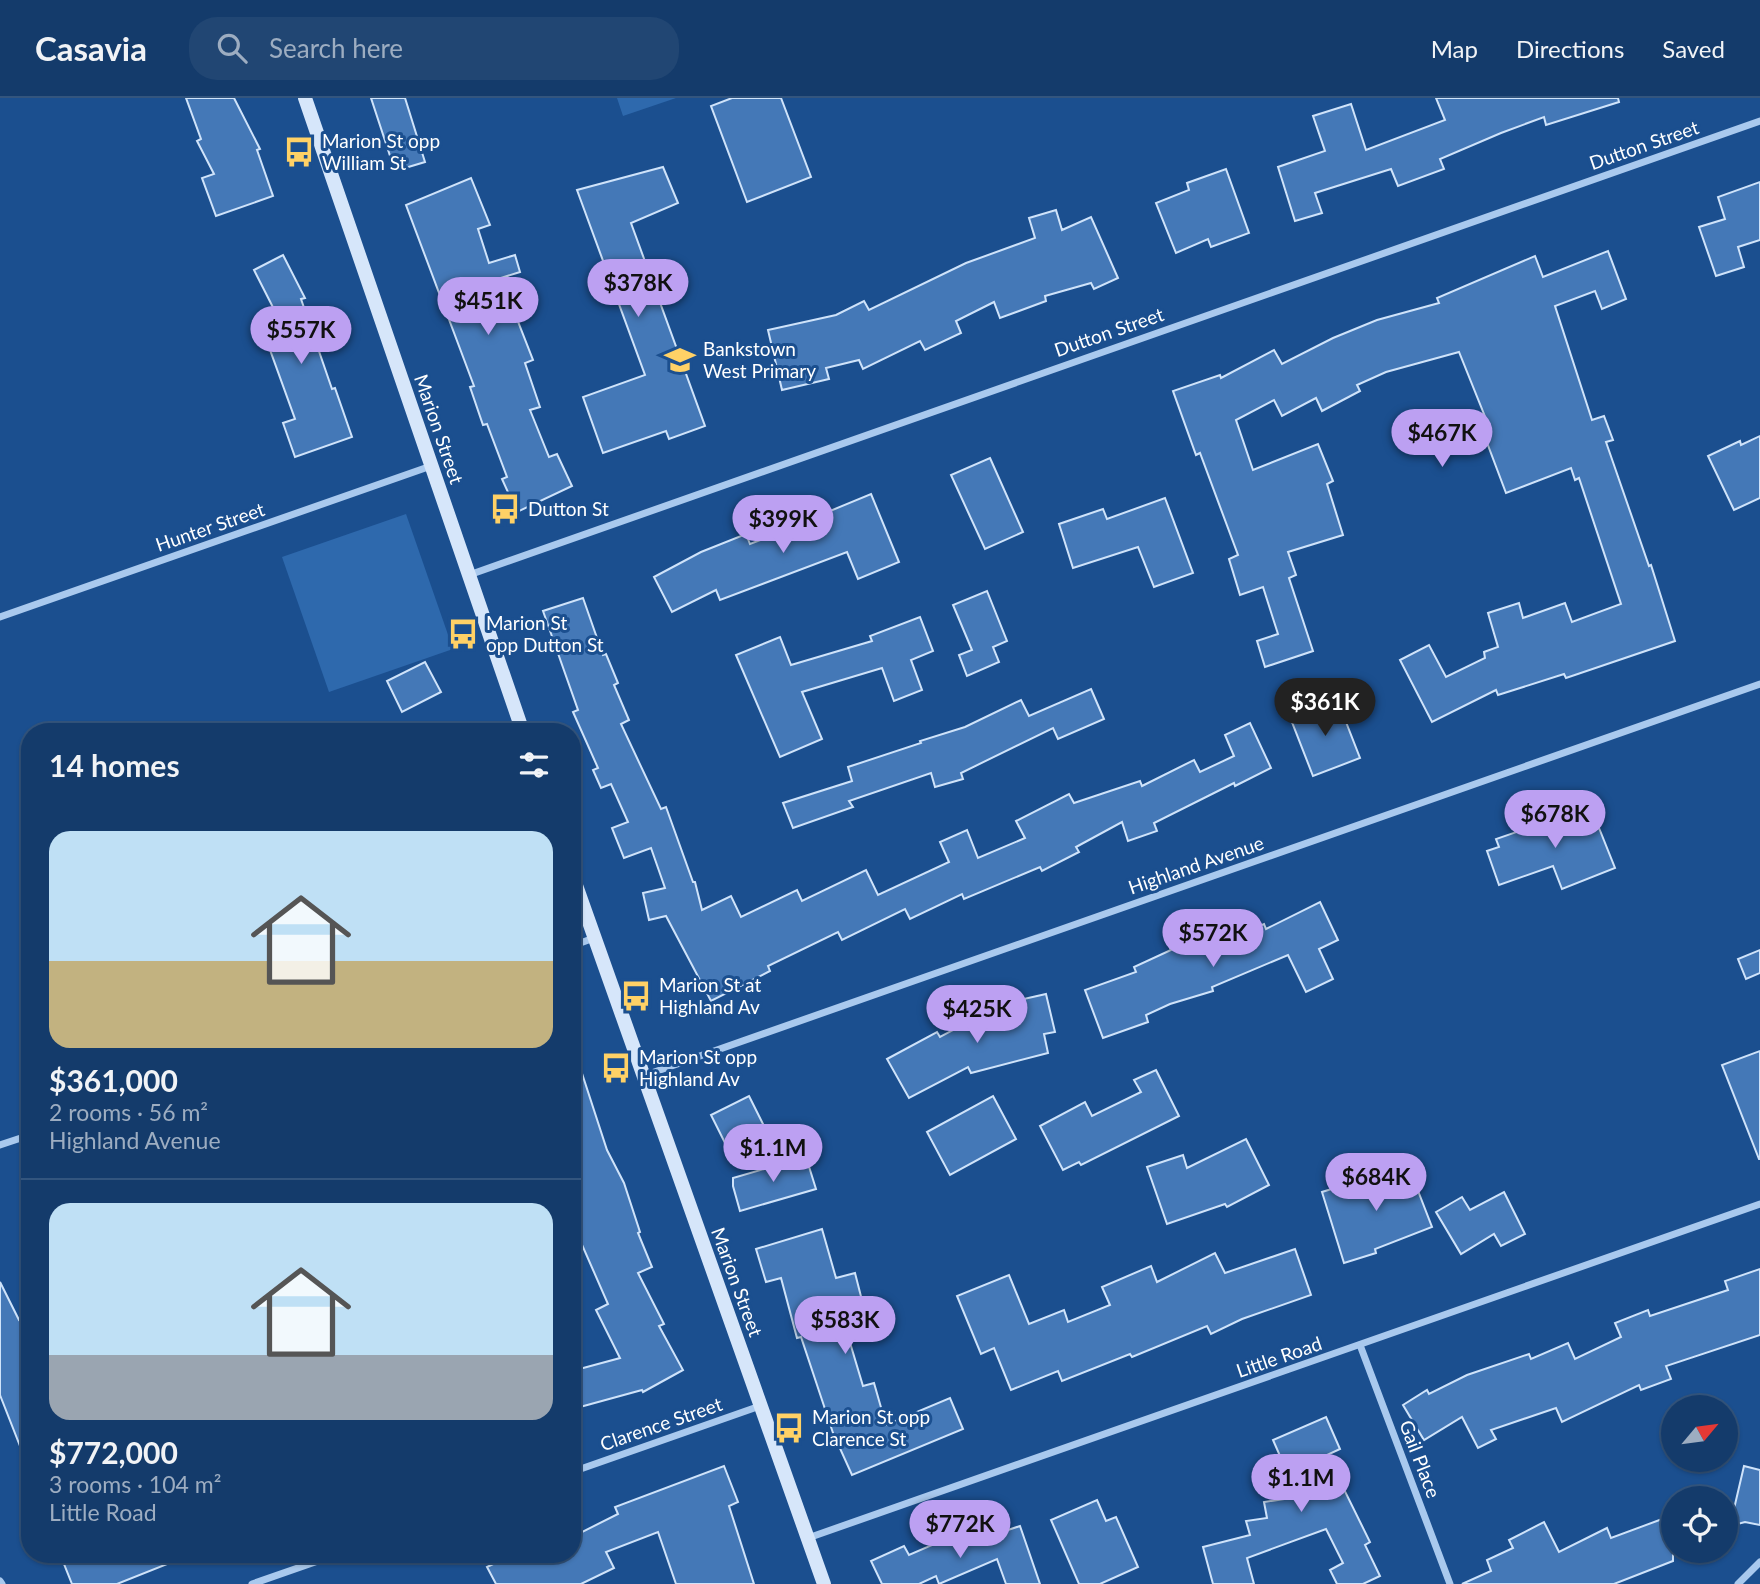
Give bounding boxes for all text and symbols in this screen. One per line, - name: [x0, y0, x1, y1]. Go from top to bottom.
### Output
- search box: [189, 17, 679, 80]
- text: Casavia: [35, 28, 147, 68]
- icon: search: [213, 29, 251, 67]
- text: Search here: [269, 32, 403, 64]
- text: Map: [1431, 34, 1478, 63]
- text: Directions: [1516, 34, 1624, 63]
- text: Saved: [1662, 34, 1725, 63]
- street label: Dutton Street: [1586, 115, 1702, 174]
- place label: Marion St opp William St: [322, 129, 440, 174]
- bus stop icon: Marion St opp William St: [282, 135, 316, 169]
- pin: $378K: [589, 260, 687, 319]
- text: $378K: [603, 268, 673, 296]
- pin: $451K: [439, 278, 537, 337]
- text: $451K: [453, 286, 523, 314]
- street label: Dutton Street: [1051, 302, 1167, 361]
- pin: $557K: [252, 306, 350, 366]
- text: $557K: [266, 315, 336, 343]
- place label: Bankstown West Primary: [703, 337, 816, 382]
- school or university icon: Bankstown West Primary: [663, 343, 697, 377]
- street label: Marion Street: [410, 371, 469, 487]
- pin: $467K: [1393, 410, 1491, 469]
- text: $467K: [1407, 418, 1477, 446]
- bus stop icon: Dutton St: [488, 492, 522, 526]
- pin: $399K: [734, 496, 832, 555]
- street label: Hunter Street: [152, 497, 267, 556]
- place label: Dutton St: [528, 497, 609, 520]
- text: $399K: [748, 504, 818, 532]
- place label: Marion St opp Dutton St: [486, 611, 604, 656]
- bus stop icon: Marion St opp Dutton St: [446, 617, 480, 651]
- pin: $361K: [1276, 678, 1374, 738]
- text: $361K: [1290, 687, 1360, 715]
- icon: filters: [515, 746, 553, 784]
- text: 14 homes: [49, 747, 180, 783]
- pin: $678K: [1506, 790, 1604, 850]
- text: $678K: [1520, 799, 1590, 827]
- street label: Highland Avenue: [1125, 831, 1267, 898]
- icon: home: [238, 877, 364, 1003]
- pin: $572K: [1164, 910, 1262, 969]
- text: $572K: [1178, 918, 1248, 946]
- place label: Marion St at Highland Av: [659, 973, 761, 1018]
- bus stop icon: Marion St at Highland Av: [619, 979, 653, 1013]
- pin: $425K: [928, 986, 1026, 1045]
- text: $425K: [942, 994, 1012, 1022]
- place label: Marion St opp Highland Av: [639, 1045, 757, 1090]
- bus stop icon: Marion St opp Highland Av: [599, 1051, 633, 1085]
- text: $361,000: [49, 1062, 178, 1098]
- text: 2 rooms · 56 m²: [49, 1098, 208, 1126]
- pin: $1.1M: [724, 1124, 822, 1184]
- text: Highland Avenue: [49, 1126, 221, 1154]
- text: $1.1M: [739, 1133, 807, 1161]
- pin: $684K: [1327, 1154, 1425, 1213]
- text: $684K: [1341, 1162, 1411, 1190]
- street label: Marion Street: [707, 1224, 768, 1340]
- icon: home: [238, 1249, 364, 1375]
- pin: $583K: [796, 1296, 894, 1356]
- text: $583K: [810, 1305, 880, 1333]
- street label: Little Road: [1233, 1331, 1325, 1382]
- street label: Clarence Street: [597, 1392, 725, 1455]
- north arrow: [1661, 1395, 1738, 1472]
- map controls: [1661, 1395, 1738, 1563]
- place label: Marion St opp Clarence St: [812, 1405, 930, 1450]
- bus stop icon: Marion St opp Clarence St: [772, 1411, 806, 1445]
- street label: Gail Place: [1395, 1417, 1446, 1501]
- text: $772,000: [49, 1434, 178, 1470]
- pin: $1.1M: [1252, 1454, 1350, 1514]
- text: $1.1M: [1267, 1463, 1335, 1491]
- text: 3 rooms · 104 m²: [49, 1470, 221, 1498]
- button: locate: [1661, 1486, 1738, 1563]
- text: Little Road: [49, 1498, 157, 1526]
- pin: $772K: [911, 1500, 1009, 1560]
- text: $772K: [925, 1509, 995, 1537]

